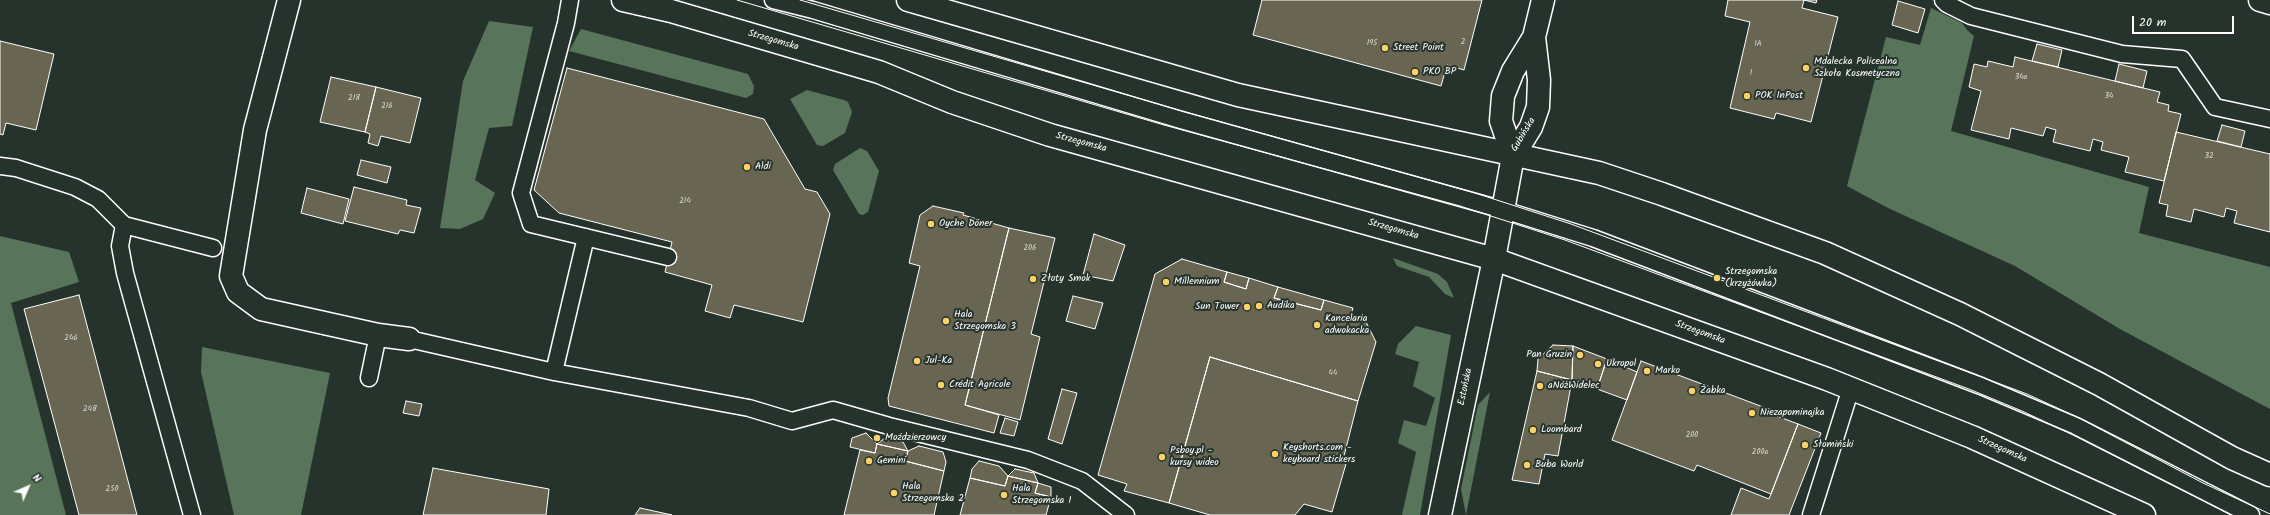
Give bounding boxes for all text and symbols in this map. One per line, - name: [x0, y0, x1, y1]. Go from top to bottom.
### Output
- scale bar: [2134, 8, 2236, 34]
- text: 20 m: [2139, 13, 2166, 32]
- street label: Strzegomska: [746, 28, 800, 54]
- house number: 2: [1461, 38, 1465, 48]
- house number: 195: [1367, 39, 1377, 49]
- house number: 1A: [1754, 40, 1762, 50]
- place label: Street Point: [1393, 42, 1444, 54]
- marker: Street Point: [1380, 43, 1390, 53]
- place label: Mdalecka Policealna Szkoła Kosmetyczna: [1814, 56, 1900, 80]
- marker: Mdalecka Policealna Szkoła Kosmetyczna: [1801, 63, 1811, 73]
- place label: PKO BP: [1423, 66, 1456, 78]
- marker: PKO BP: [1410, 67, 1420, 77]
- house number: 1: [1750, 69, 1752, 79]
- house number: 34a: [2015, 73, 2027, 83]
- place label: POK InPost: [1755, 90, 1803, 102]
- marker: POK InPost: [1742, 91, 1752, 101]
- house number: 34: [2105, 92, 2113, 102]
- house number: 218: [348, 94, 360, 104]
- house number: 216: [381, 102, 393, 112]
- street label: Gubińska: [1509, 116, 1539, 154]
- street label: Strzegomska: [1054, 130, 1108, 156]
- house number: 32: [2204, 152, 2214, 162]
- place label: Aldi: [755, 161, 771, 173]
- marker: Aldi: [742, 162, 752, 172]
- house number: 214: [679, 197, 691, 207]
- street label: Strzegomska: [1366, 217, 1420, 243]
- place label: Oyche Döner: [939, 218, 992, 230]
- marker: Oyche Döner: [926, 219, 936, 229]
- house number: 206: [1023, 244, 1037, 254]
- place label: Strzegomska (krzyżówka): [1725, 266, 1777, 290]
- place label: Złoty Smok: [1041, 273, 1090, 285]
- marker: Strzegomska (krzyżówka): [1712, 273, 1722, 283]
- marker: Złoty Smok: [1028, 274, 1038, 284]
- place label: Millennium: [1174, 276, 1219, 288]
- marker: Millennium: [1161, 277, 1171, 287]
- place label: Audika: [1267, 300, 1295, 312]
- place label: Sun Tower: [1195, 301, 1239, 313]
- marker: Audika: [1254, 301, 1264, 311]
- marker: Sun Tower: [1242, 302, 1252, 312]
- place label: Hala Strzegomska 3: [954, 309, 1016, 332]
- place label: Kancelaria adwokacka: [1325, 313, 1369, 336]
- marker: Hala Strzegomska 3: [941, 316, 951, 326]
- street label: Strzegomska: [1673, 318, 1727, 348]
- marker: Kancelaria adwokacka: [1312, 320, 1322, 330]
- house number: 246: [64, 334, 78, 344]
- place label: Pan Gruzin: [1526, 349, 1572, 361]
- marker: Pan Gruzin: [1575, 350, 1585, 360]
- place label: Jul-Ka: [925, 355, 952, 367]
- marker: Jul-Ka: [912, 356, 922, 366]
- place label: Ukropol: [1606, 358, 1636, 370]
- marker: Ukropol: [1593, 359, 1603, 369]
- place label: Marko: [1655, 365, 1680, 377]
- marker: Marko: [1642, 366, 1652, 376]
- street label: Estońska: [1456, 367, 1476, 407]
- house number: 44: [1329, 369, 1337, 379]
- place label: Crédit Agricole: [949, 379, 1010, 391]
- marker: Crédit Agricole: [936, 380, 946, 390]
- place label: aNóżWidelec: [1548, 380, 1599, 392]
- marker: aNóżWidelec: [1535, 381, 1545, 391]
- place label: Żabka: [1700, 385, 1726, 397]
- marker: Żabka: [1687, 386, 1697, 396]
- house number: 248: [83, 405, 97, 415]
- place label: Niezapominajka: [1760, 407, 1824, 419]
- marker: Niezapominajka: [1747, 408, 1757, 418]
- place label: Loombard: [1541, 424, 1582, 436]
- marker: Loombard: [1528, 425, 1538, 435]
- house number: 200: [1686, 431, 1698, 441]
- place label: Moździerzowcy: [885, 432, 946, 444]
- marker: Moździerzowcy: [872, 433, 882, 443]
- street label: Strzegomska: [1976, 434, 2028, 466]
- place label: Słomiński: [1813, 439, 1853, 451]
- marker: Słomiński: [1800, 440, 1810, 450]
- place label: Keyshorts.com - keyboard stickers: [1283, 442, 1355, 466]
- place label: Psboy.pl - kursy wideo: [1170, 445, 1219, 468]
- house number: 200a: [1752, 448, 1768, 458]
- marker: Keyshorts.com - keyboard stickers: [1270, 449, 1280, 459]
- marker: Psboy.pl - kursy wideo: [1157, 452, 1167, 462]
- place label: Gemini: [877, 455, 906, 467]
- marker: Gemini: [864, 456, 874, 466]
- place label: Buba World: [1535, 459, 1583, 471]
- marker: Buba World: [1522, 460, 1532, 470]
- north arrow: [8, 467, 48, 507]
- text: N: [28, 470, 45, 487]
- place label: Hala Strzegomska 2: [902, 481, 964, 504]
- place label: Hala Strzegomska 1: [1012, 483, 1071, 506]
- house number: 250: [106, 485, 118, 495]
- marker: Hala Strzegomska 2: [889, 488, 899, 498]
- marker: Hala Strzegomska 1: [999, 490, 1009, 500]

